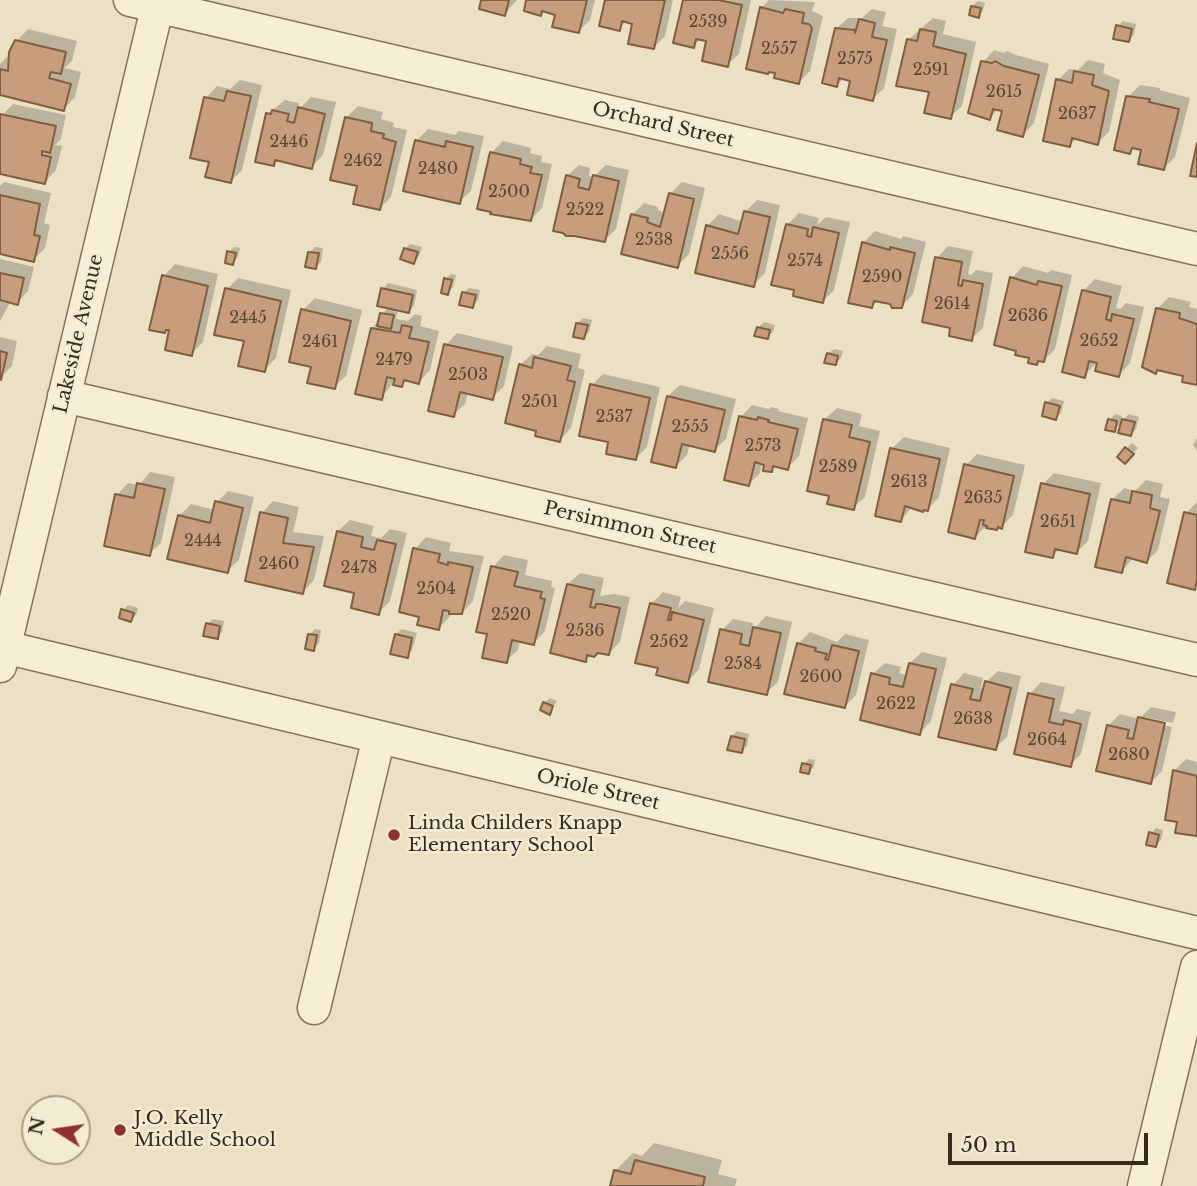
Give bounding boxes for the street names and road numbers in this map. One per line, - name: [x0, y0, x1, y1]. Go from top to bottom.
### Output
- street label: Orchard Street: [590, 98, 736, 152]
- street label: Lakeside Avenue: [50, 252, 108, 416]
- street label: Persimmon Street: [541, 497, 719, 559]
- street label: Oriole Street: [534, 765, 662, 815]

